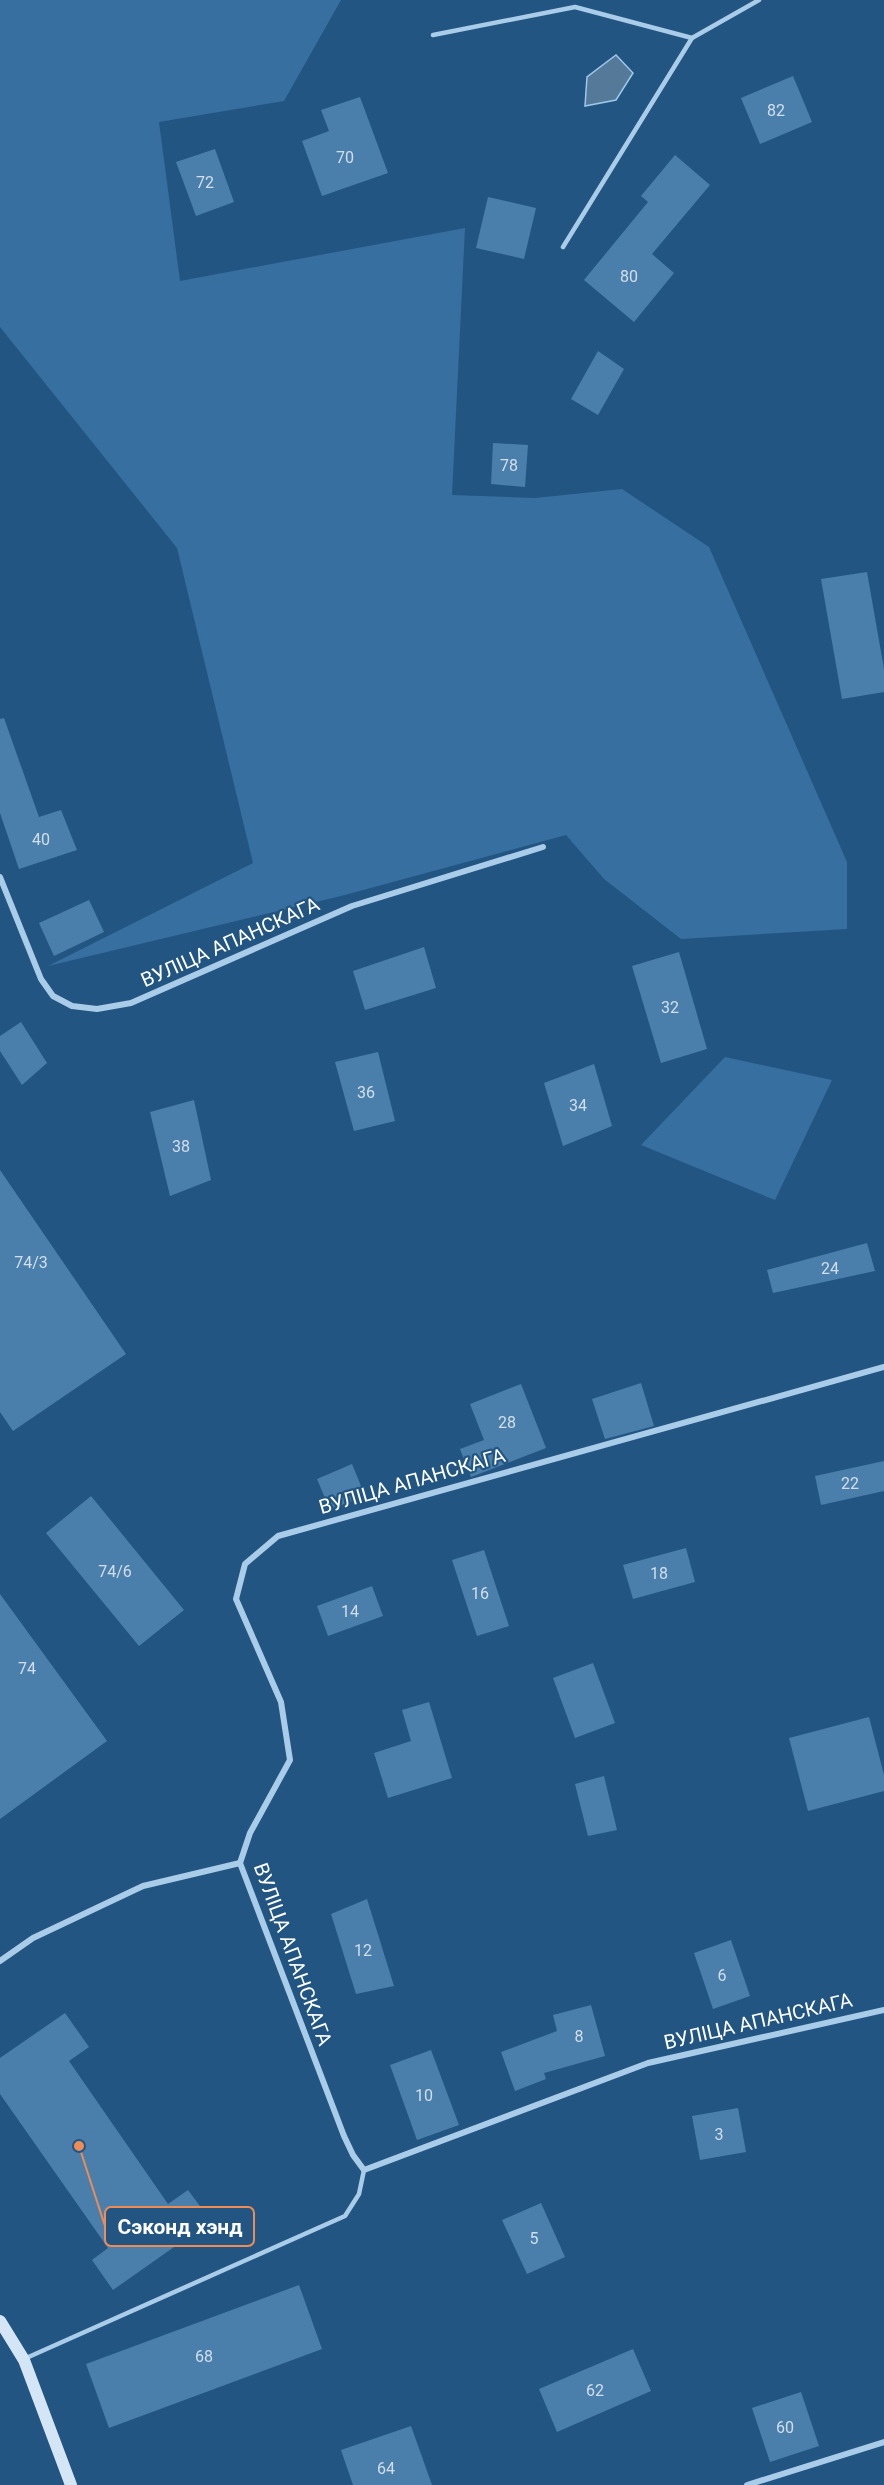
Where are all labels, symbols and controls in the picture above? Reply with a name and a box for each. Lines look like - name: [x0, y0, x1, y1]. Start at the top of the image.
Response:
- house number: 82: [767, 101, 785, 120]
- house number: 70: [336, 148, 354, 167]
- house number: 72: [196, 173, 214, 192]
- house number: 80: [620, 267, 638, 286]
- house number: 78: [500, 456, 518, 475]
- house number: 40: [32, 830, 50, 849]
- street label: ВУЛІЦА АПАНСКАГА: [137, 892, 323, 992]
- house number: 32: [661, 998, 679, 1017]
- house number: 36: [357, 1083, 375, 1102]
- house number: 34: [569, 1096, 587, 1115]
- house number: 38: [172, 1137, 190, 1156]
- house number: 74/3: [14, 1253, 48, 1272]
- house number: 24: [821, 1259, 839, 1278]
- house number: 28: [498, 1413, 516, 1432]
- street label: ВУЛІЦА АПАНСКАГА: [316, 1443, 508, 1519]
- house number: 22: [841, 1474, 859, 1493]
- house number: 74/6: [98, 1562, 132, 1581]
- house number: 18: [650, 1564, 668, 1583]
- house number: 16: [471, 1584, 489, 1603]
- house number: 14: [341, 1602, 359, 1621]
- house number: 74: [18, 1659, 36, 1678]
- street label: ВУЛІЦА АПАНСКАГА: [249, 1859, 337, 2049]
- house number: 12: [354, 1941, 372, 1960]
- house number: 6: [718, 1966, 727, 1985]
- street label: ВУЛІЦА АПАНСКАГА: [661, 1988, 855, 2054]
- house number: 8: [575, 2027, 584, 2046]
- house number: 10: [415, 2086, 433, 2105]
- house number: 3: [715, 2125, 724, 2144]
- callout: Сэконд хэнд: [105, 2207, 254, 2246]
- text: Сэконд хэнд: [118, 2215, 242, 2239]
- house number: 5: [530, 2229, 539, 2248]
- house number: 68: [195, 2347, 213, 2366]
- house number: 62: [586, 2381, 604, 2400]
- house number: 60: [776, 2418, 794, 2437]
- house number: 64: [377, 2459, 395, 2478]

